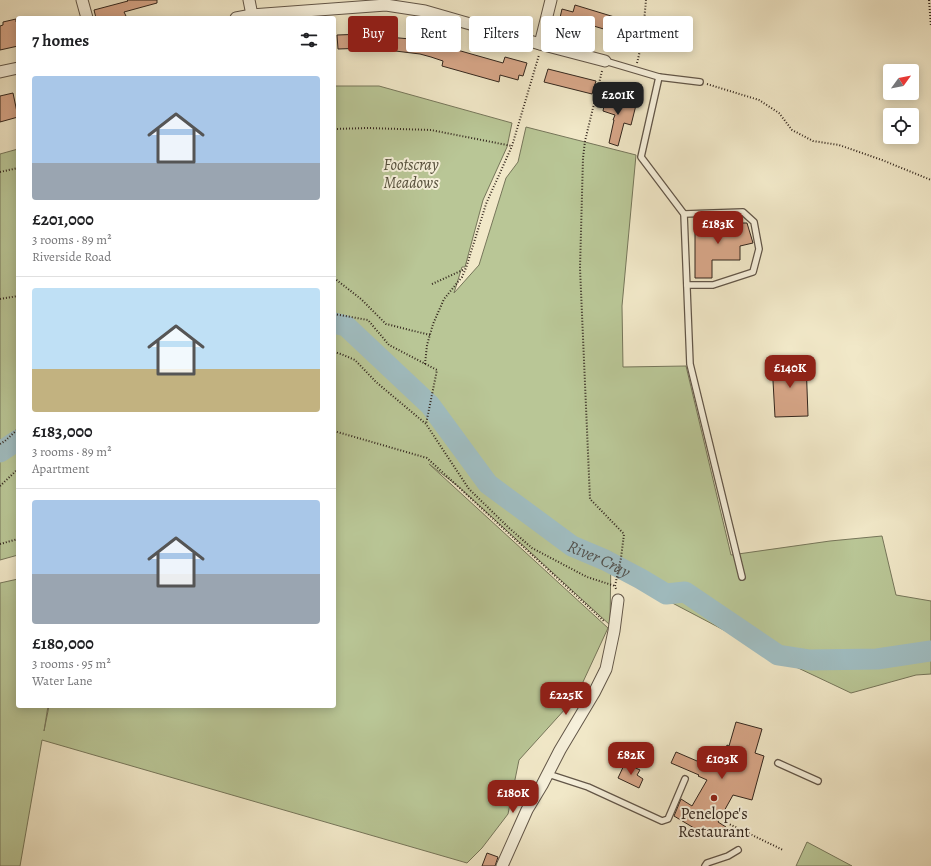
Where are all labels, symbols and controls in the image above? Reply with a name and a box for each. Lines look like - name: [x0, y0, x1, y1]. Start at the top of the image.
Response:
- chip: Buy: [348, 16, 398, 52]
- chip: Rent: [406, 16, 461, 52]
- chip: Filters: [469, 16, 533, 52]
- chip: New: [541, 16, 595, 52]
- chip: Apartment: [603, 16, 693, 52]
- text: 7 homes: [32, 29, 89, 52]
- icon: filters: [298, 29, 320, 51]
- north arrow: [883, 64, 919, 100]
- map controls: [883, 64, 919, 144]
- pin: £201K: [590, 82, 646, 116]
- text: £201K: [602, 86, 634, 103]
- icon: home: [140, 102, 212, 174]
- button: locate: [883, 108, 919, 144]
- park label: Footscray Meadows: [383, 154, 439, 194]
- text: £201,000: [32, 208, 94, 231]
- pin: £183K: [690, 211, 746, 245]
- text: £183K: [702, 215, 734, 232]
- text: 3 rooms · 89 m²: [32, 231, 111, 248]
- text: Riverside Road: [32, 248, 111, 265]
- icon: home: [140, 314, 212, 386]
- pin: £140K: [762, 355, 818, 389]
- text: £140K: [774, 359, 806, 376]
- text: £183,000: [32, 420, 93, 443]
- text: 3 rooms · 89 m²: [32, 443, 111, 460]
- text: Apartment: [32, 460, 90, 477]
- icon: home: [140, 526, 212, 598]
- water label: River Cray: [564, 534, 635, 583]
- text: £180,000: [32, 632, 94, 655]
- text: 3 rooms · 95 m²: [32, 655, 111, 672]
- text: Water Lane: [32, 672, 92, 689]
- pin: £225K: [538, 682, 594, 716]
- text: £225K: [549, 686, 583, 703]
- pin: £82K: [607, 742, 655, 776]
- text: £82K: [617, 746, 645, 763]
- pin: £103K: [694, 746, 750, 780]
- text: £103K: [706, 750, 738, 767]
- pin: £180K: [485, 780, 541, 814]
- text: £180K: [497, 784, 529, 801]
- marker: Penelope's Restaurant: [709, 793, 719, 803]
- place label: Penelope's Restaurant: [678, 803, 750, 843]

